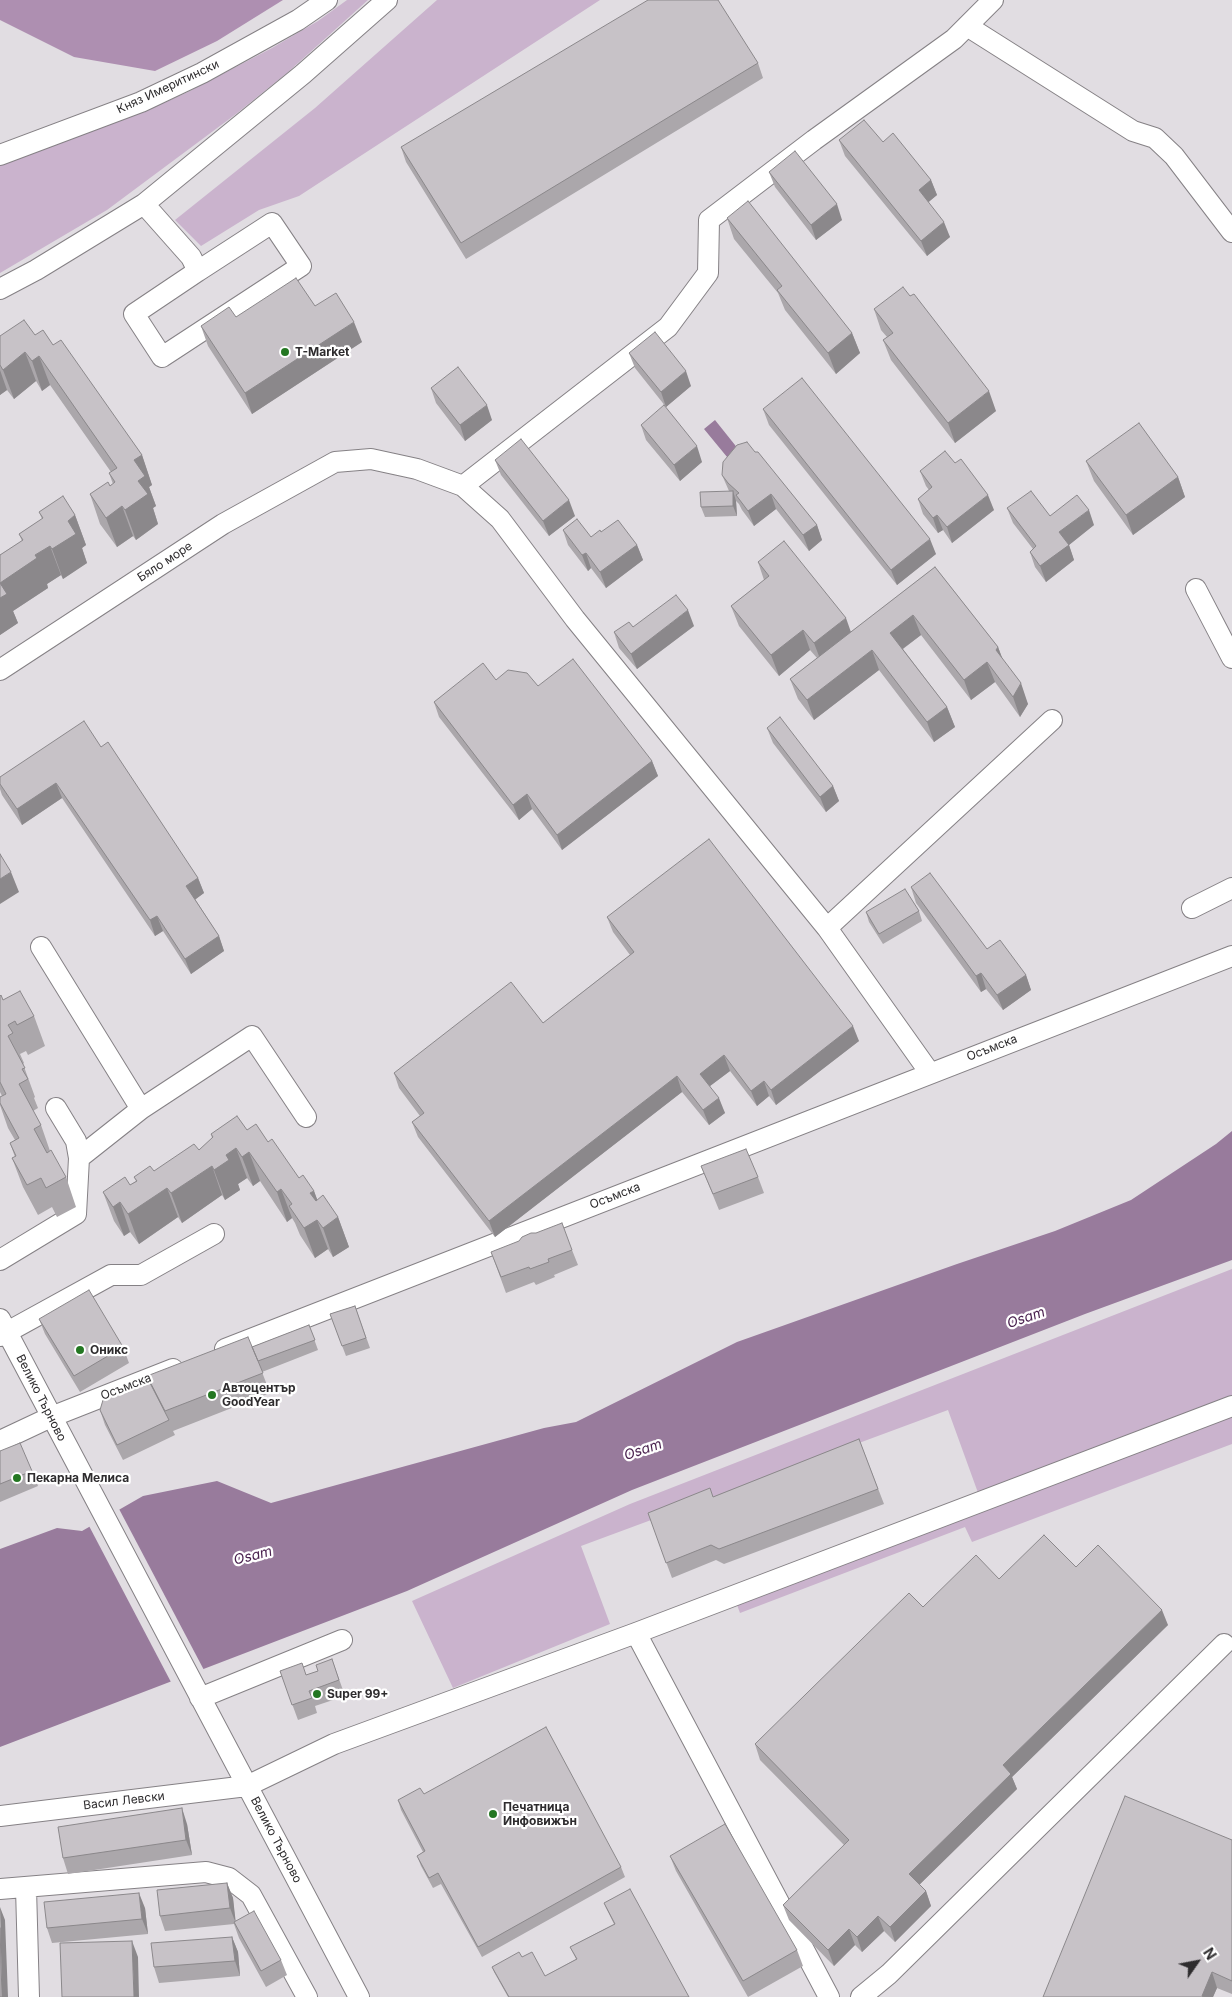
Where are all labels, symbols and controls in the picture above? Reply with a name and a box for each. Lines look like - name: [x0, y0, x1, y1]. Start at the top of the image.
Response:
- street label: Княз Имеритински: [115, 57, 221, 117]
- place label: T-Market: [295, 345, 349, 359]
- marker: T-Market: [279, 346, 291, 358]
- street label: Бяло море: [135, 539, 195, 585]
- street label: Осъмска: [965, 1032, 1019, 1064]
- street label: Осъмска: [588, 1180, 642, 1212]
- water label: Osam: [1005, 1304, 1047, 1332]
- place label: Оникс: [90, 1343, 128, 1357]
- marker: Оникс: [74, 1344, 86, 1356]
- street label: Велико Търново: [13, 1352, 69, 1444]
- street label: Осъмска: [99, 1371, 153, 1403]
- place label: Автоцентър GoodYear: [222, 1381, 296, 1409]
- marker: Автоцентър GoodYear: [206, 1389, 218, 1401]
- water label: Osam: [622, 1436, 664, 1464]
- place label: Пекарна Мелиса: [27, 1471, 129, 1485]
- marker: Пекарна Мелиса: [11, 1472, 23, 1484]
- water label: Osam: [232, 1543, 274, 1569]
- place label: Super 99+: [327, 1687, 388, 1701]
- marker: Super 99+: [311, 1688, 323, 1700]
- street label: Васил Левски: [82, 1789, 166, 1813]
- street label: Велико Търново: [247, 1794, 305, 1886]
- place label: Печатница Инфовижън: [503, 1800, 577, 1828]
- marker: Печатница Инфовижън: [487, 1808, 499, 1820]
- north arrow: [1172, 1937, 1222, 1987]
- text: N: [1200, 1944, 1220, 1963]

